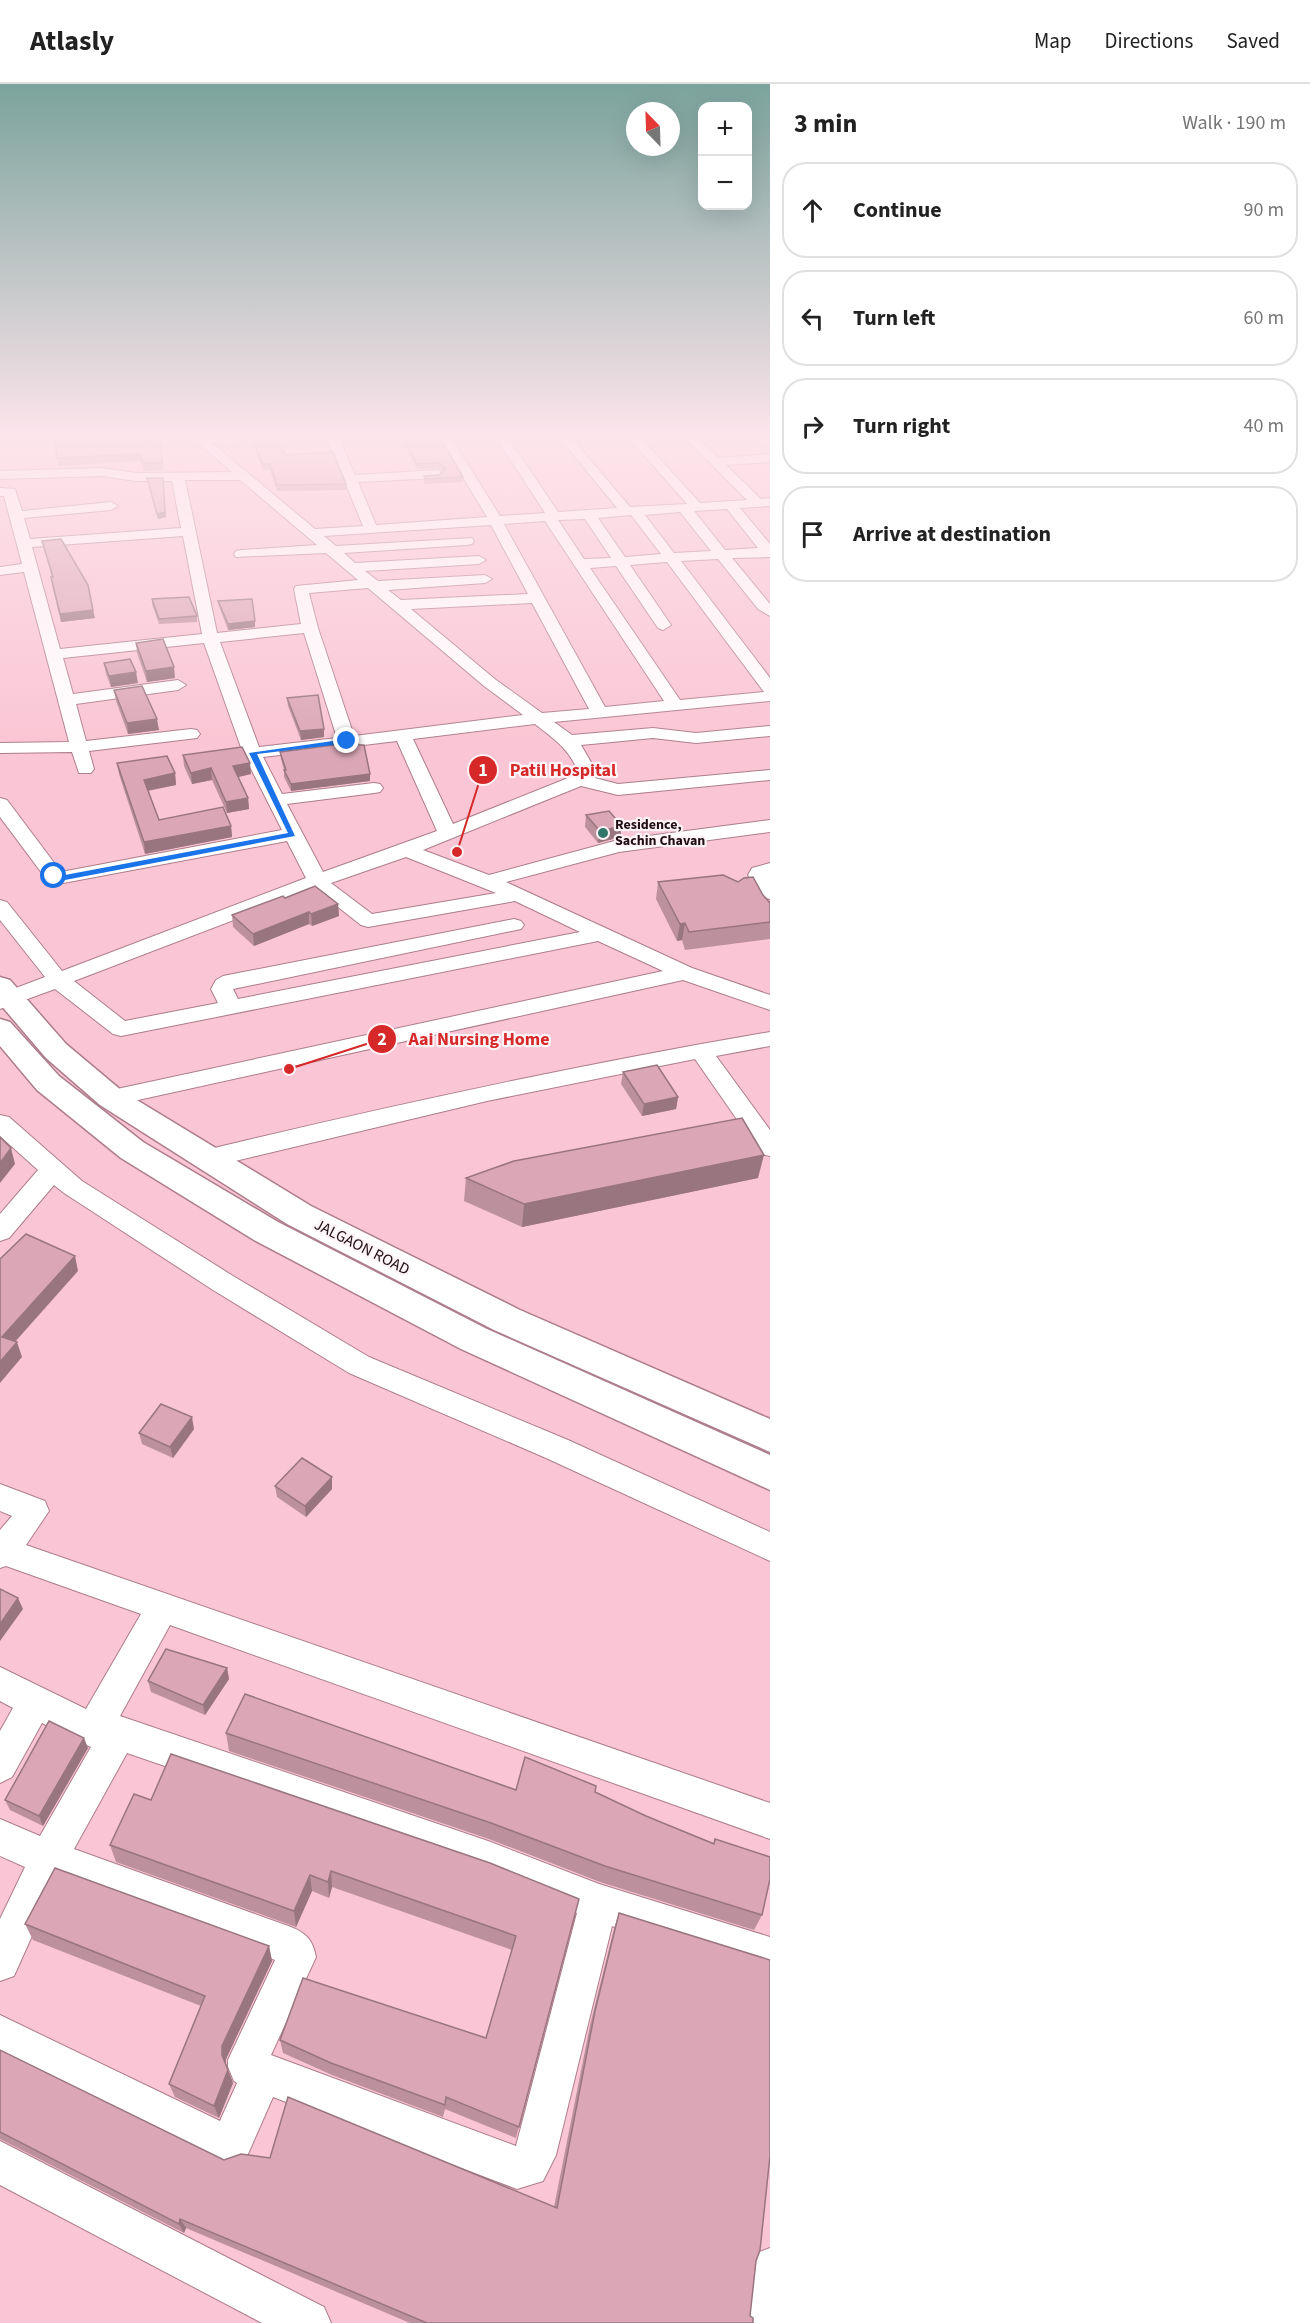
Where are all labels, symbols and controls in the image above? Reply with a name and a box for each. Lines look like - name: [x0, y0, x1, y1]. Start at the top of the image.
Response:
- text: Atlasly: [30, 21, 114, 61]
- text: Map: [1034, 26, 1072, 56]
- text: Directions: [1105, 26, 1193, 56]
- text: Saved: [1226, 26, 1280, 56]
- north arrow: [626, 102, 680, 156]
- map controls: [698, 102, 752, 210]
- button: +: [698, 102, 752, 156]
- text: 3 min: [794, 105, 857, 142]
- text: Walk · 190 m: [1182, 109, 1286, 137]
- button: −: [698, 156, 752, 210]
- icon: ahead: [796, 194, 829, 227]
- text: Continue: [853, 194, 942, 226]
- text: 90 m: [1244, 196, 1284, 224]
- icon: left: [796, 302, 829, 335]
- text: Turn left: [853, 302, 935, 334]
- text: 60 m: [1244, 304, 1284, 332]
- icon: right: [796, 410, 829, 443]
- text: Turn right: [853, 410, 950, 442]
- text: 40 m: [1244, 412, 1284, 440]
- icon: arrive: [796, 518, 829, 551]
- text: Arrive at destination: [853, 518, 1051, 550]
- route end: [333, 727, 359, 753]
- callout: Patil Hospital: [468, 752, 629, 788]
- text: 1: [478, 758, 488, 783]
- text: Patil Hospital: [510, 758, 616, 783]
- place label: Residence, Sachin Chavan: [615, 815, 705, 851]
- marker: Residence, Sachin Chavan: [596, 826, 610, 840]
- route start: [40, 862, 66, 888]
- callout: Aai Nursing Home: [367, 1021, 562, 1057]
- text: 2: [377, 1027, 387, 1052]
- text: Aai Nursing Home: [407, 1027, 550, 1052]
- street label: JALGAON ROAD: [311, 1214, 414, 1281]

